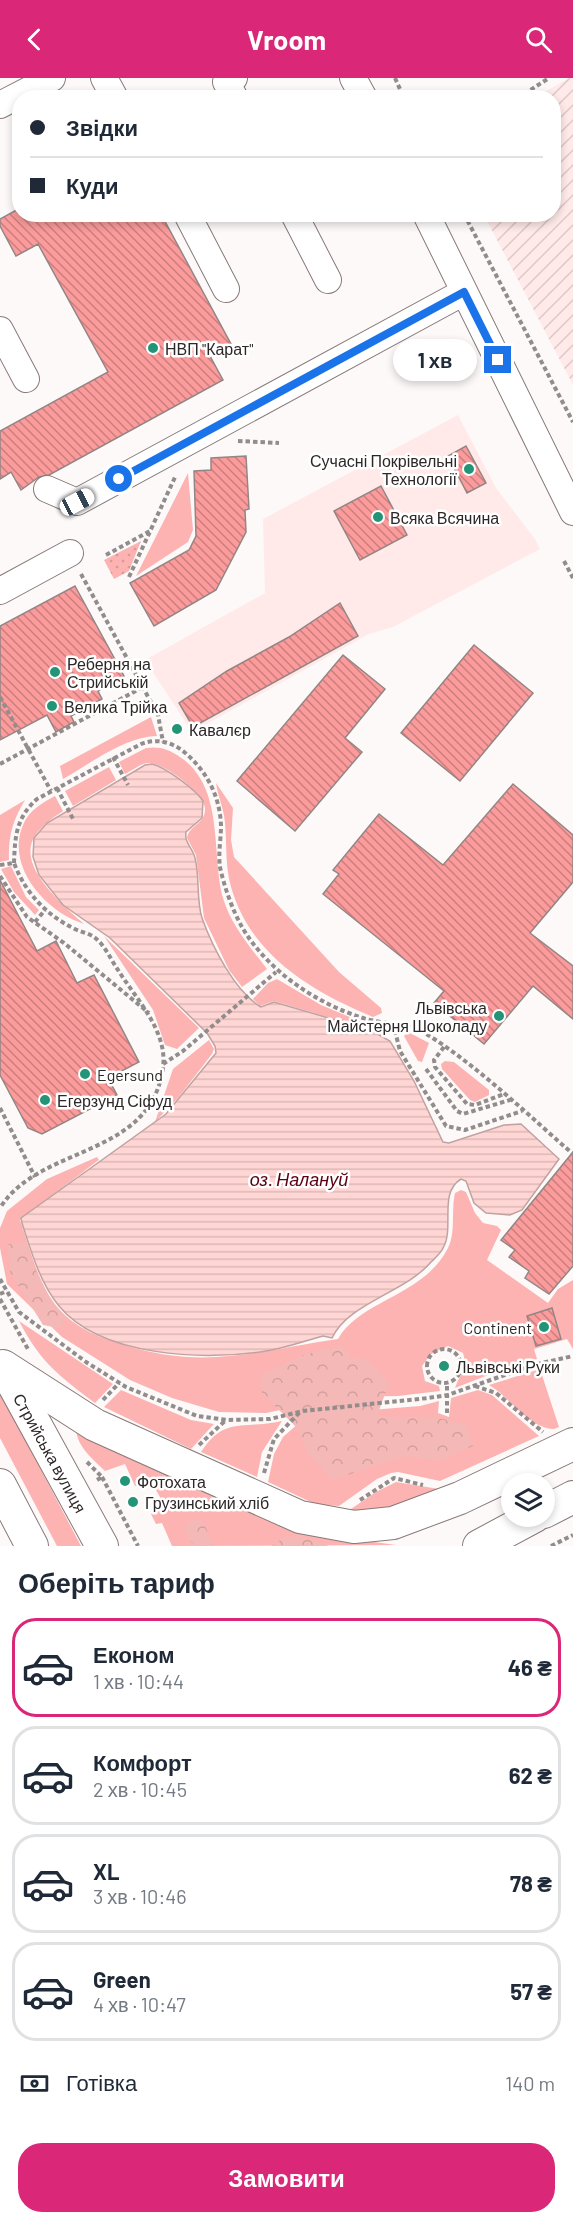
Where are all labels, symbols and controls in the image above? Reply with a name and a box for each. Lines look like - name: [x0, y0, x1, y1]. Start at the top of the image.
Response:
- icon: back: [18, 23, 51, 56]
- text: Vroom: [247, 23, 326, 55]
- icon: search: [522, 23, 555, 56]
- text: Звідки: [66, 114, 138, 140]
- text: Куди: [66, 172, 119, 198]
- place label: НВП "Карат": [165, 339, 253, 358]
- callout: 1 хв: [393, 339, 477, 381]
- marker: НВП "Карат": [146, 341, 160, 355]
- route end: [484, 346, 511, 373]
- text: 1 хв: [418, 348, 452, 372]
- place label: Сучасні Покрівельні Технології: [310, 451, 458, 488]
- marker: Сучасні Покрівельні Технології: [462, 462, 476, 476]
- route start: [105, 465, 132, 492]
- car: [57, 486, 97, 518]
- place label: Всяка Всячина: [390, 508, 499, 527]
- marker: Всяка Всячина: [371, 510, 385, 524]
- place label: Реберня на Стрийській: [67, 654, 151, 691]
- marker: Реберня на Стрийській: [48, 665, 62, 679]
- place label: Велика Трійка: [64, 697, 167, 716]
- marker: Велика Трійка: [45, 699, 59, 713]
- place label: Кавалєр: [189, 720, 251, 739]
- marker: Кавалєр: [170, 722, 184, 736]
- place label: Львівська Майстерня Шоколаду: [327, 998, 487, 1035]
- marker: Львівська Майстерня Шоколаду: [492, 1009, 506, 1023]
- place label: Egersund: [97, 1065, 163, 1084]
- marker: Egersund: [78, 1067, 92, 1081]
- place label: Егерзунд Сіфуд: [57, 1091, 173, 1110]
- marker: Егерзунд Сіфуд: [38, 1093, 52, 1107]
- water label: оз. Налануй: [250, 1168, 348, 1190]
- place label: Continent: [464, 1318, 532, 1337]
- marker: Continent: [537, 1320, 551, 1334]
- place label: Львівські Руки: [456, 1357, 560, 1376]
- marker: Львівські Руки: [437, 1359, 451, 1373]
- street label: Стрийська вулиця: [10, 1389, 91, 1516]
- place label: Фотохата: [137, 1472, 206, 1491]
- map controls: [501, 1473, 555, 1527]
- button: layers: [501, 1473, 555, 1527]
- marker: Фотохата: [118, 1474, 132, 1488]
- place label: Грузинський хліб: [145, 1493, 269, 1512]
- marker: Грузинський хліб: [126, 1495, 140, 1509]
- text: Оберіть тариф: [18, 1566, 215, 1598]
- icon: car: [21, 1641, 75, 1695]
- text: Економ: [93, 1641, 175, 1667]
- text: 46 ₴: [508, 1654, 552, 1680]
- text: 1 хв · 10:44: [93, 1669, 184, 1693]
- icon: car: [21, 1749, 75, 1803]
- text: Комфорт: [93, 1749, 192, 1775]
- text: 62 ₴: [509, 1762, 552, 1788]
- text: 2 хв · 10:45: [93, 1777, 187, 1801]
- icon: car: [21, 1857, 75, 1911]
- text: XL: [93, 1858, 119, 1884]
- text: 78 ₴: [510, 1870, 552, 1896]
- text: 3 хв · 10:46: [93, 1884, 187, 1908]
- icon: car: [21, 1965, 75, 2019]
- text: Green: [93, 1966, 151, 1992]
- text: 57 ₴: [510, 1978, 552, 2004]
- text: 4 хв · 10:47: [93, 1992, 186, 2016]
- icon: cash: [18, 2067, 51, 2100]
- text: Готівка: [66, 2069, 137, 2095]
- text: 140 m: [505, 2071, 555, 2095]
- button: Замовити: [18, 2143, 555, 2212]

